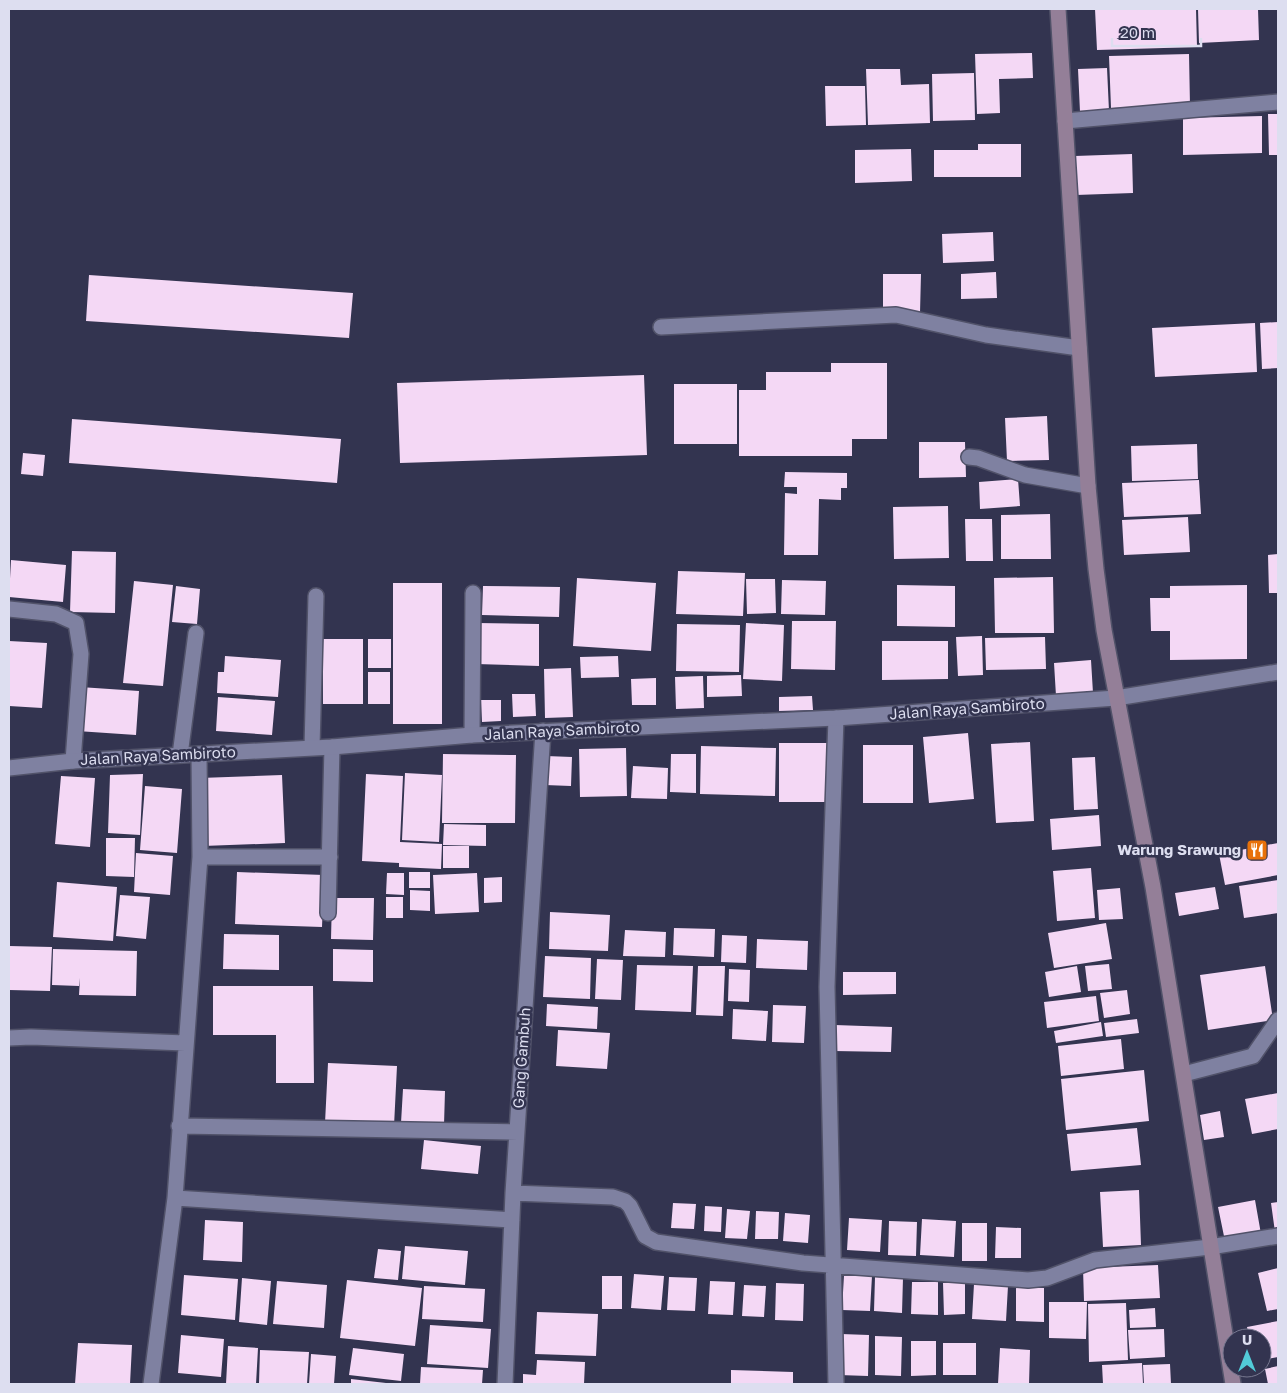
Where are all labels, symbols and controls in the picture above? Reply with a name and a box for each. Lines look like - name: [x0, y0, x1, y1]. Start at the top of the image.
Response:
- scale bar: [1112, 15, 1201, 47]
- text: 20 m: [1120, 23, 1155, 41]
- street label: Jalan Raya Sambiroto: [889, 694, 1045, 722]
- street label: Jalan Raya Sambiroto: [484, 717, 640, 743]
- street label: Jalan Raya Sambiroto: [80, 742, 236, 768]
- restaurant icon: Warung Srawung: [1245, 838, 1269, 862]
- place label: Warung Srawung: [1117, 840, 1241, 858]
- street label: Gang Gambuh: [508, 1007, 534, 1109]
- north arrow: [1222, 1328, 1272, 1378]
- text: U: [1242, 1331, 1252, 1348]

